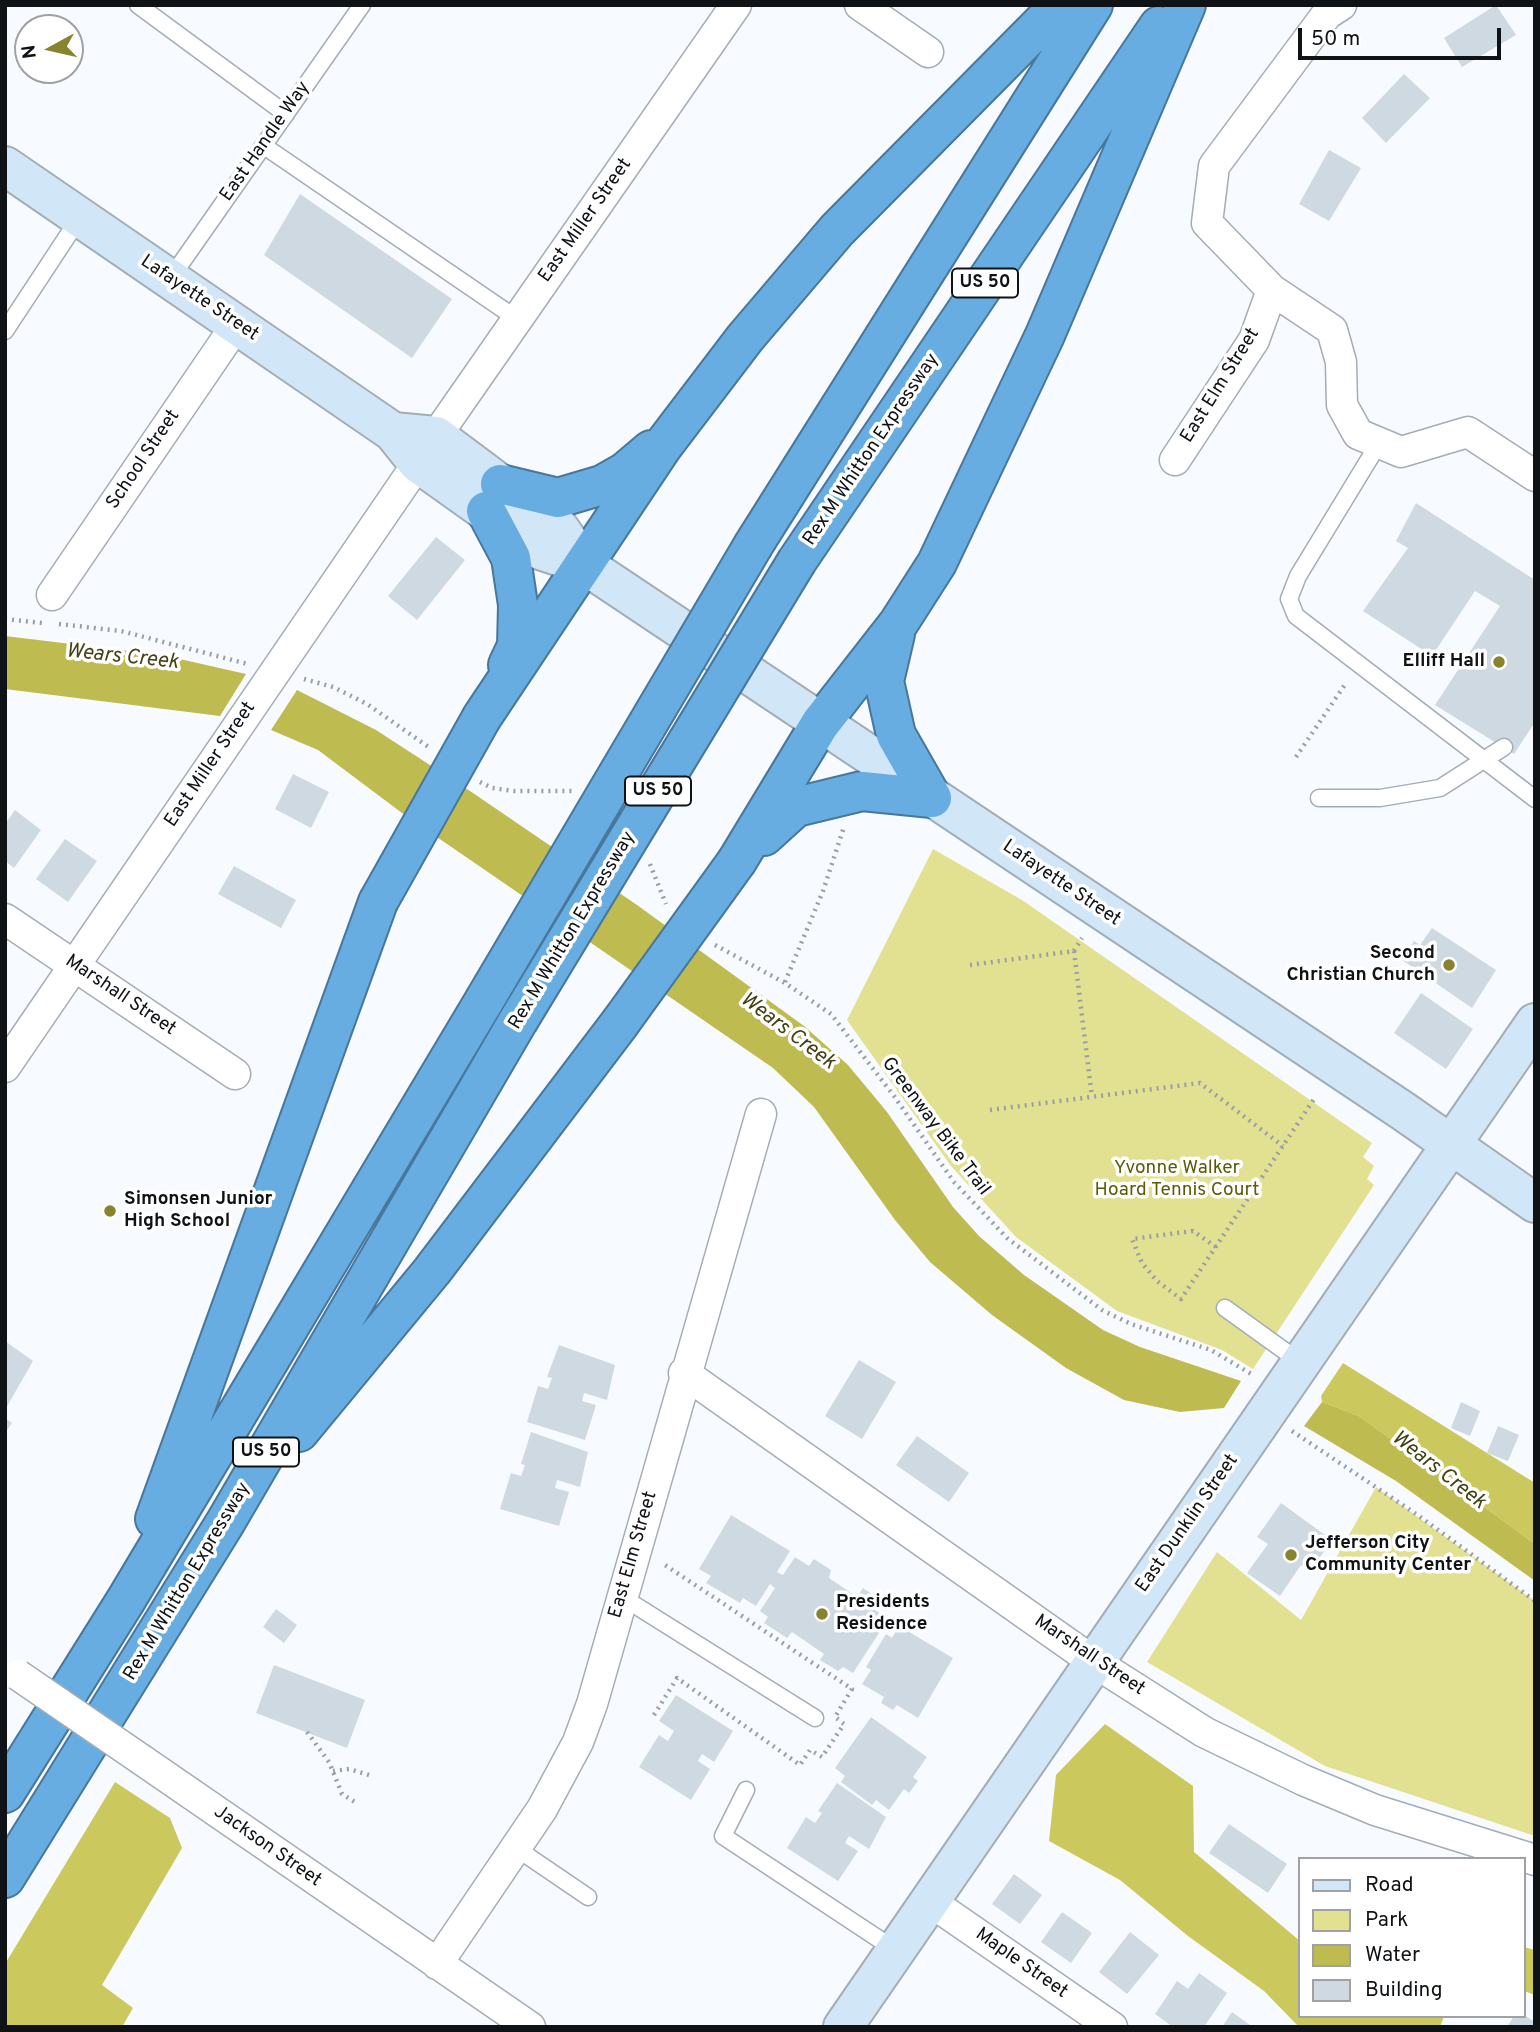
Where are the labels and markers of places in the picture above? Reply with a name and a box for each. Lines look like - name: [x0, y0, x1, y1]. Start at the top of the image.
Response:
- place label: Elliff Hall: [1403, 651, 1485, 673]
- marker: Elliff Hall: [1491, 654, 1507, 670]
- place label: Second Christian Church: [1286, 943, 1435, 987]
- marker: Second Christian Church: [1441, 957, 1457, 973]
- place label: Simonsen Junior High School: [124, 1189, 272, 1233]
- marker: Simonsen Junior High School: [102, 1203, 118, 1219]
- place label: Jefferson City Community Center: [1305, 1533, 1471, 1577]
- marker: Jefferson City Community Center: [1283, 1547, 1299, 1563]
- place label: Presidents Residence: [836, 1592, 930, 1636]
- marker: Presidents Residence: [814, 1606, 830, 1622]

